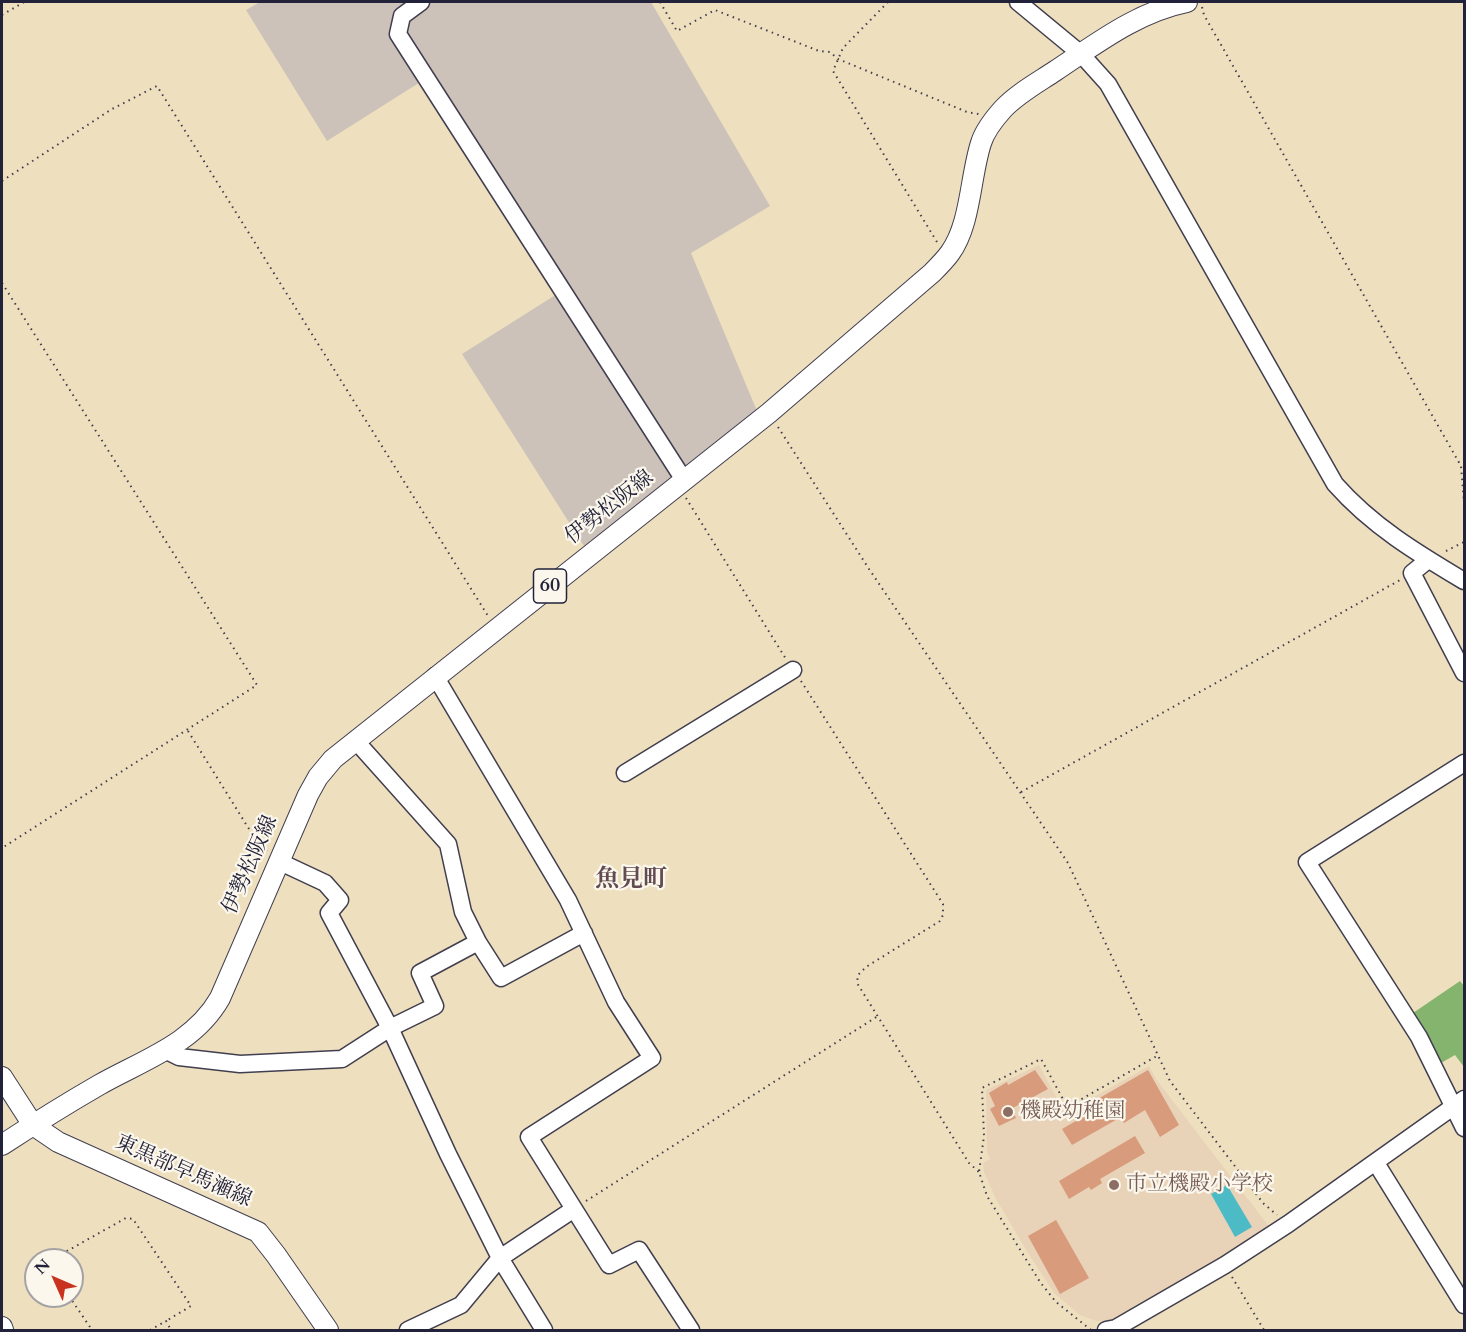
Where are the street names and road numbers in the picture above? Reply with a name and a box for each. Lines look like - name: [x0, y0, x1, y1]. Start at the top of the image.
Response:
- street label: 伊勢松阪線: [561, 466, 659, 550]
- road number: 60: [534, 569, 566, 603]
- street label: 伊勢松阪線: [218, 812, 284, 918]
- street label: 東黒部早馬瀬線: [111, 1131, 255, 1213]

